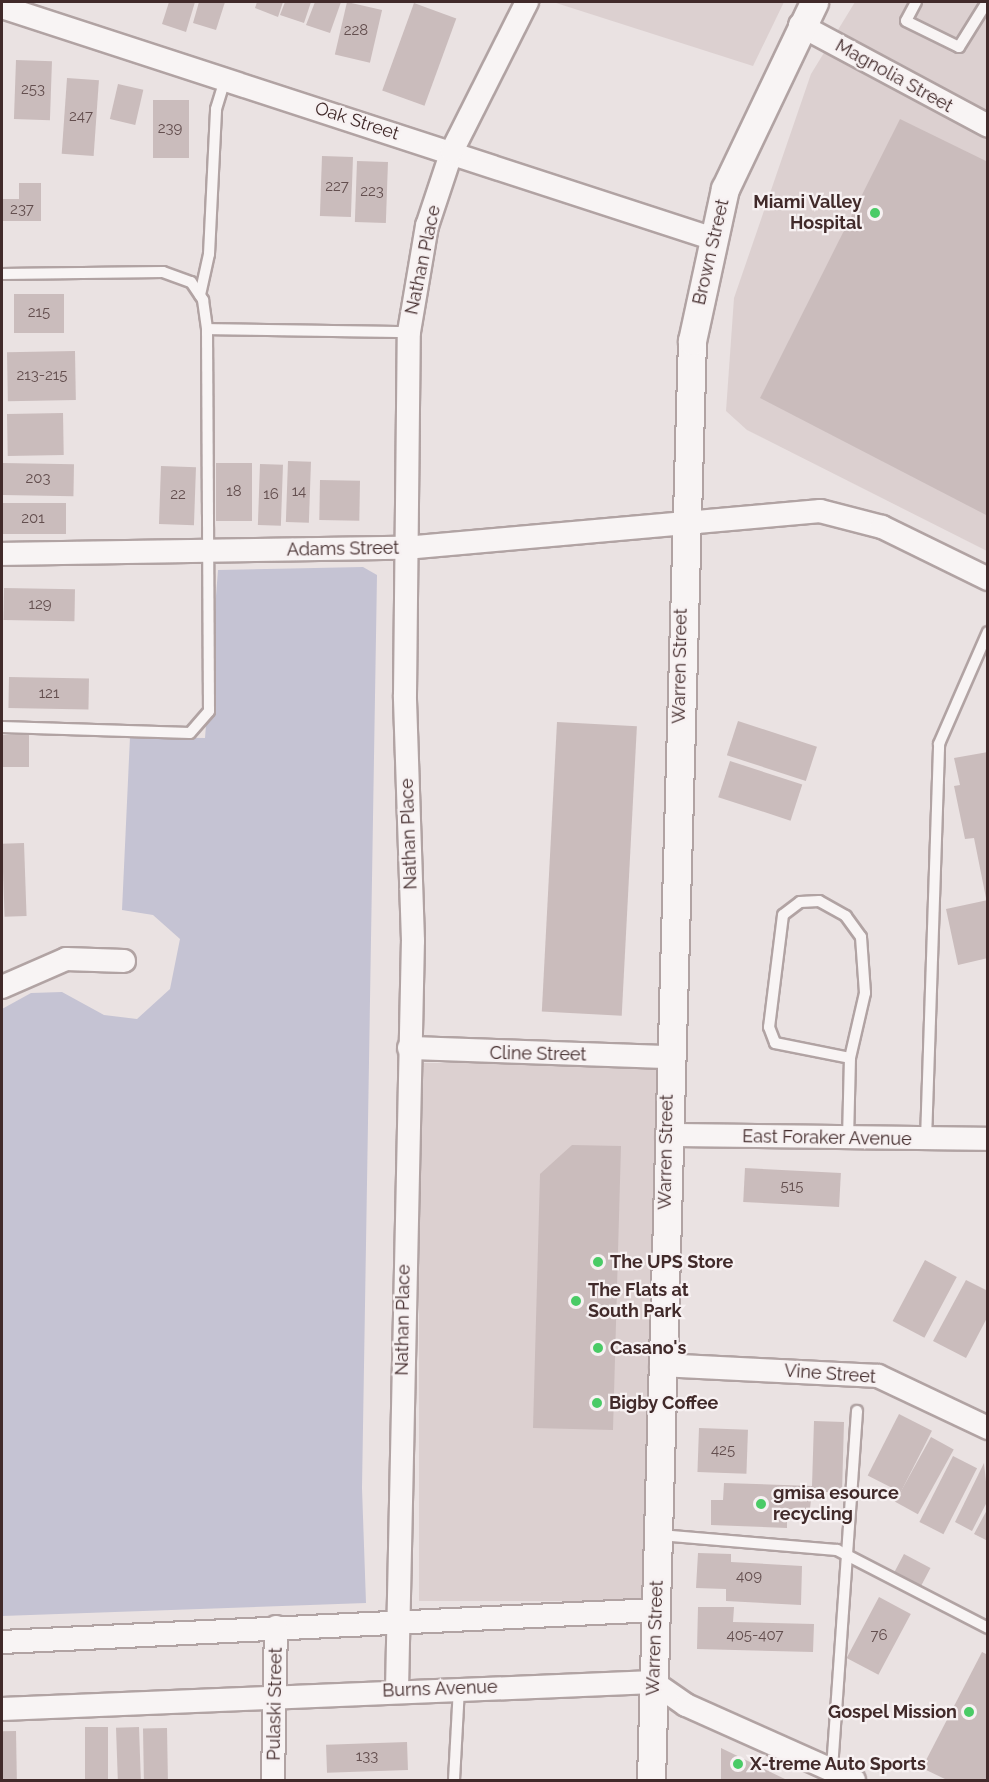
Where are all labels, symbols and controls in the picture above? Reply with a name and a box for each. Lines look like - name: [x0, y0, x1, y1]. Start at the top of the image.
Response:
- house number: 228: [344, 22, 368, 40]
- street label: Magnolia Street: [831, 35, 957, 117]
- house number: 253: [21, 81, 45, 99]
- street label: Oak Street: [312, 97, 402, 145]
- house number: 247: [69, 108, 93, 126]
- house number: 239: [158, 120, 182, 138]
- house number: 227: [325, 178, 349, 196]
- house number: 223: [360, 183, 384, 201]
- place label: Miami Valley Hospital: [753, 192, 862, 234]
- street label: Brown Street: [688, 197, 734, 307]
- house number: 237: [10, 201, 34, 219]
- street label: Nathan Place: [401, 203, 445, 317]
- marker: Miami Valley Hospital: [866, 204, 884, 222]
- house number: 215: [28, 304, 50, 322]
- house number: 213-215: [17, 367, 67, 385]
- house number: 203: [25, 470, 51, 488]
- house number: 18: [226, 483, 242, 501]
- house number: 14: [292, 483, 306, 501]
- house number: 22: [170, 486, 186, 504]
- house number: 16: [263, 486, 279, 504]
- house number: 201: [21, 510, 45, 528]
- street label: Adams Street: [287, 537, 399, 561]
- house number: 129: [28, 596, 52, 614]
- street label: Warren Street: [668, 608, 692, 724]
- house number: 121: [39, 685, 59, 703]
- street label: Nathan Place: [396, 778, 422, 890]
- street label: Cline Street: [489, 1042, 587, 1066]
- street label: Warren Street: [654, 1094, 678, 1210]
- street label: East Foraker Avenue: [742, 1126, 912, 1150]
- house number: 515: [781, 1178, 803, 1196]
- place label: The UPS Store: [610, 1251, 733, 1273]
- marker: The UPS Store: [591, 1255, 605, 1269]
- street label: Nathan Place: [391, 1264, 415, 1376]
- place label: The Flats at South Park: [588, 1280, 689, 1322]
- marker: The Flats at South Park: [569, 1294, 583, 1308]
- place label: Casano's: [610, 1337, 686, 1359]
- marker: Casano's: [591, 1341, 605, 1355]
- street label: Vine Street: [784, 1360, 876, 1388]
- place label: Bigby Coffee: [609, 1392, 719, 1414]
- marker: Bigby Coffee: [590, 1396, 604, 1410]
- house number: 425: [711, 1442, 735, 1460]
- place label: gmisa esource recycling: [773, 1483, 899, 1526]
- marker: gmisa esource recycling: [754, 1497, 768, 1511]
- house number: 409: [736, 1568, 762, 1586]
- street label: Warren Street: [642, 1580, 668, 1696]
- house number: 405-407: [726, 1627, 784, 1645]
- house number: 76: [870, 1627, 888, 1645]
- street label: Pulaski Street: [263, 1647, 287, 1761]
- street label: Burns Avenue: [382, 1676, 498, 1702]
- place label: Gospel Mission: [828, 1701, 957, 1723]
- marker: Gospel Mission: [962, 1705, 976, 1719]
- house number: 133: [356, 1748, 378, 1766]
- place label: X-treme Auto Sports: [750, 1753, 926, 1775]
- marker: X-treme Auto Sports: [731, 1757, 745, 1771]

